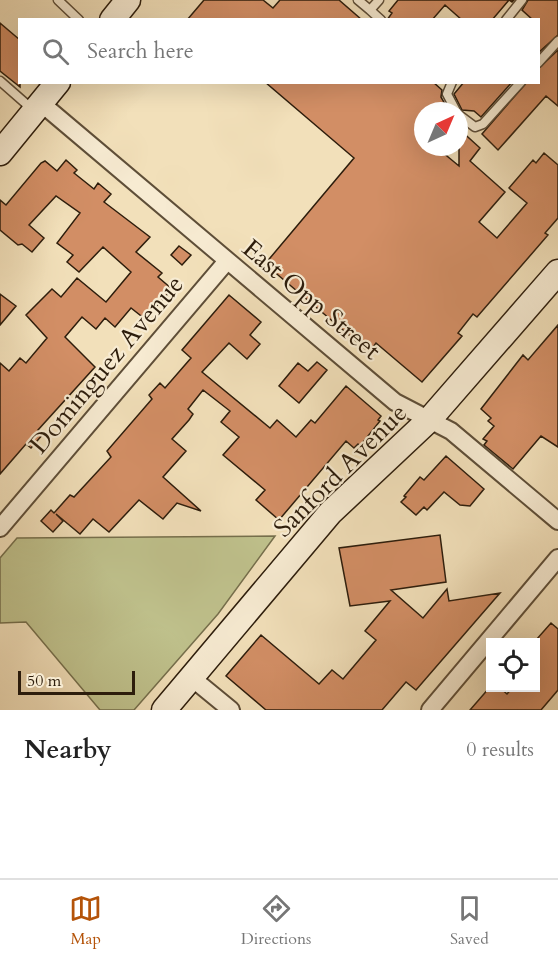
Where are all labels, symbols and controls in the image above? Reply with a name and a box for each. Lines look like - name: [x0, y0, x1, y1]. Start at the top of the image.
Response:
- search box: [18, 18, 540, 84]
- icon: search: [39, 35, 72, 68]
- text: Search here: [87, 36, 194, 66]
- north arrow: [414, 102, 468, 156]
- street label: East Opp Street: [235, 231, 388, 368]
- street label: Dominguez Avenue: [21, 268, 191, 461]
- street label: Sanford Avenue: [266, 396, 415, 545]
- map controls: [486, 638, 540, 692]
- button: locate: [486, 638, 540, 692]
- scale bar: [18, 668, 135, 696]
- text: 50 m: [27, 670, 61, 692]
- text: Nearby: [24, 732, 112, 767]
- text: 0 results: [466, 736, 534, 763]
- tab: Map: [69, 892, 102, 950]
- tab: Directions: [241, 892, 311, 950]
- tab: Saved: [450, 892, 489, 950]

